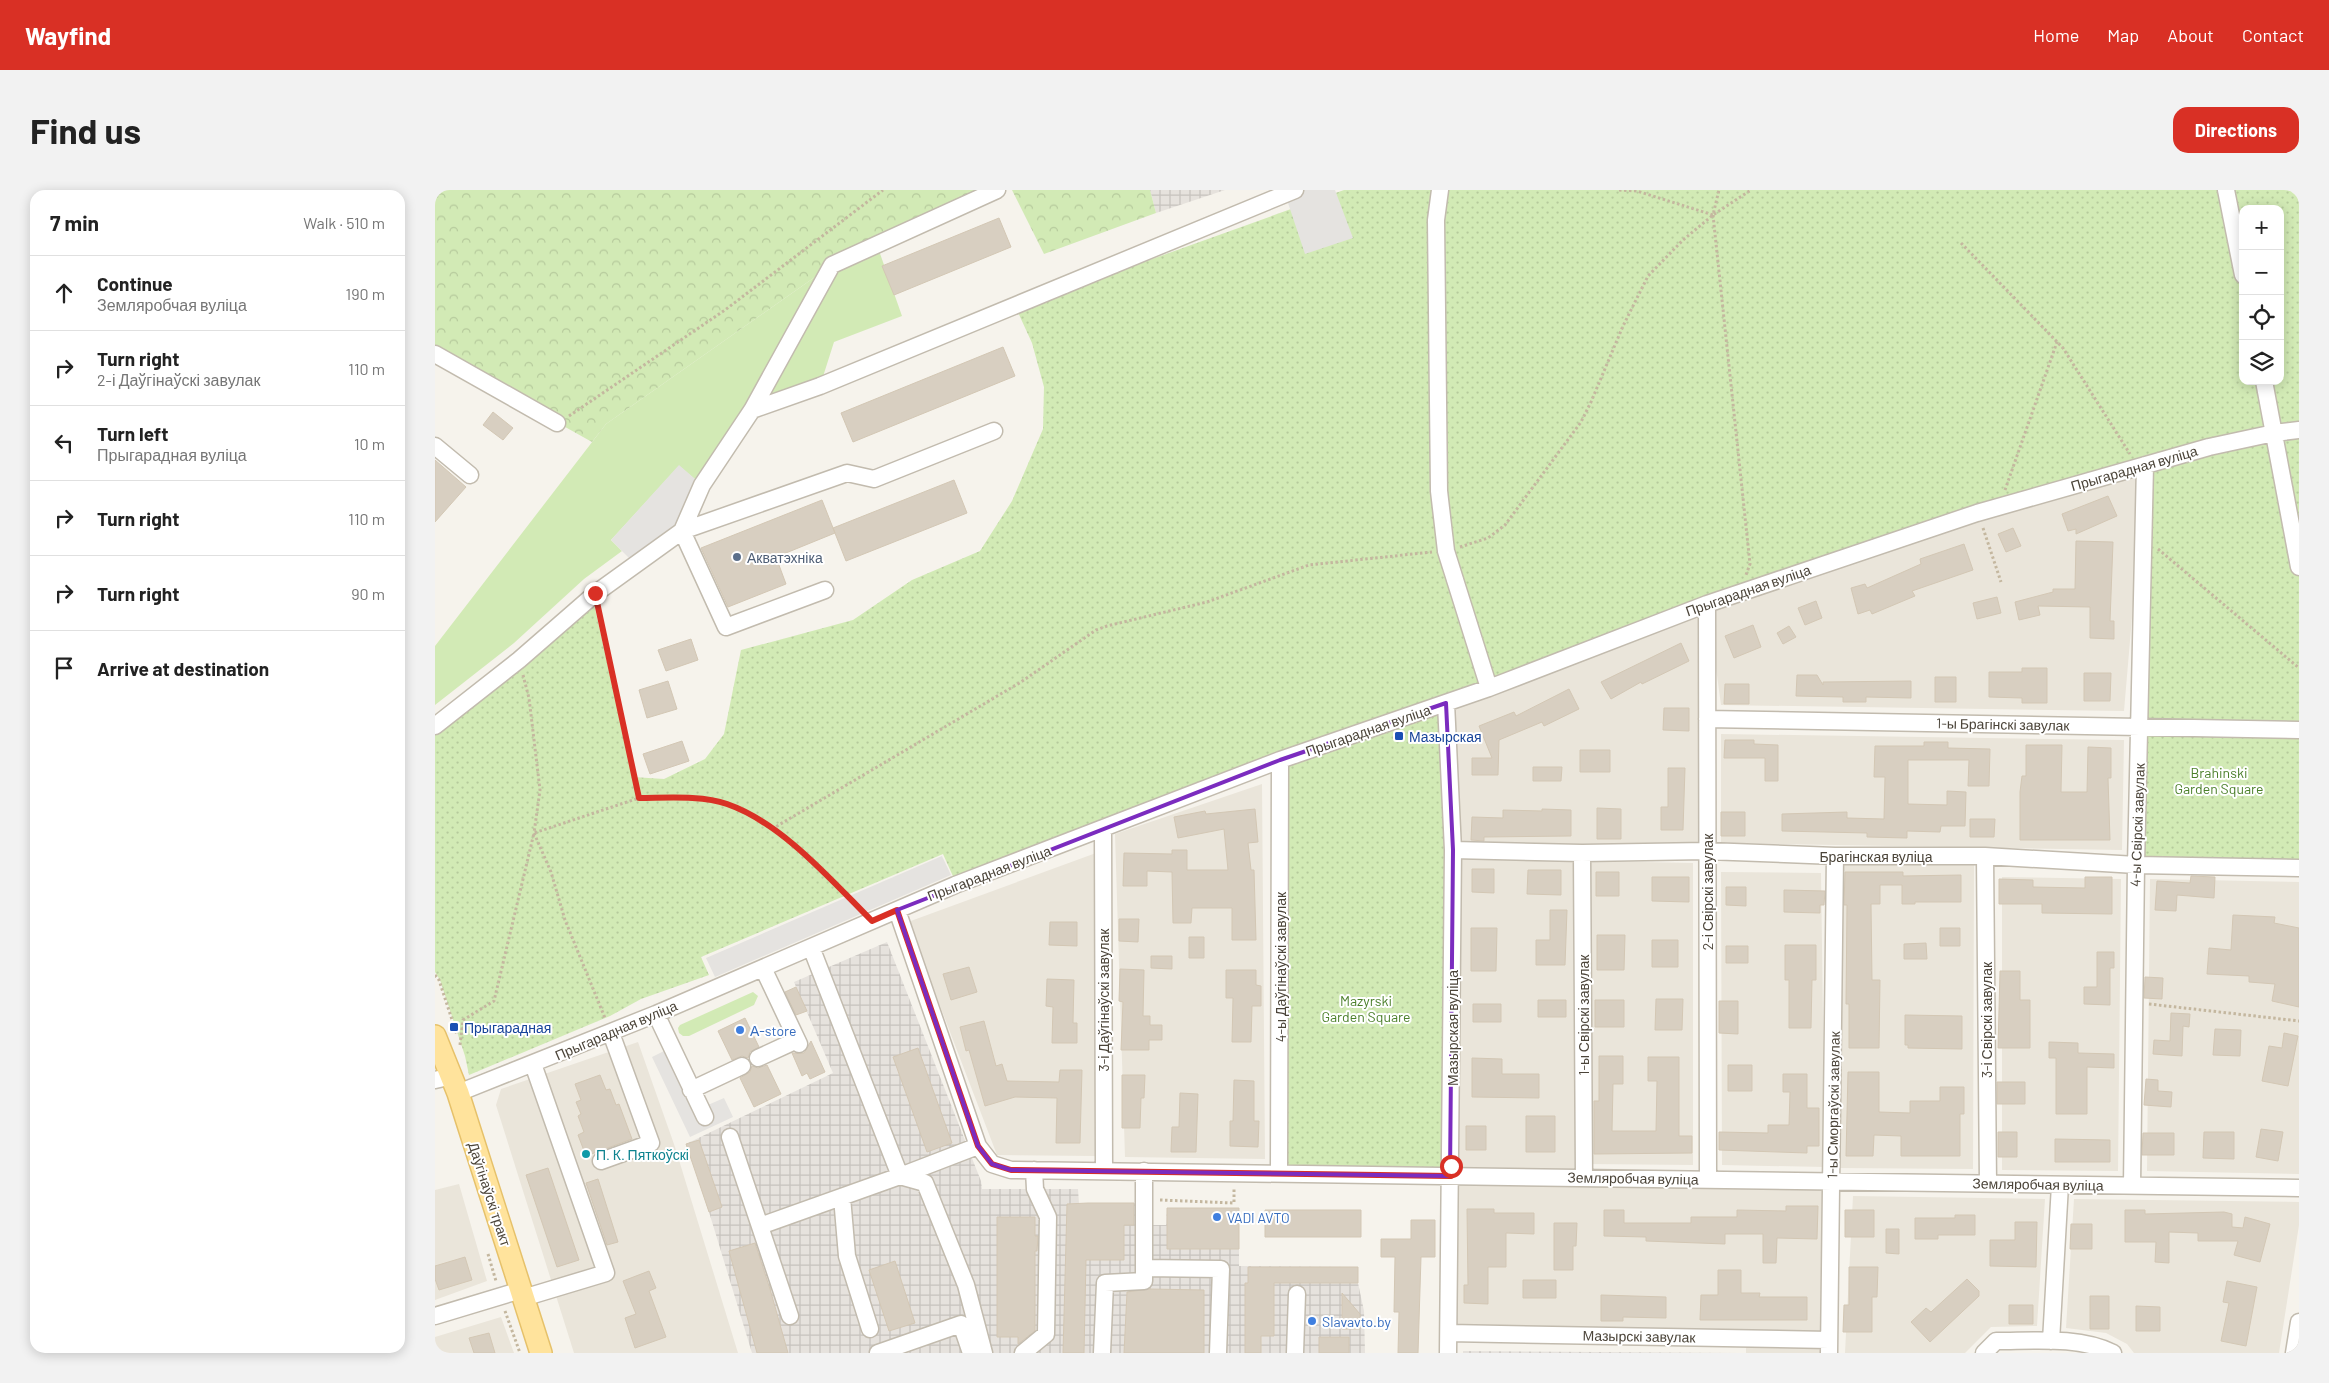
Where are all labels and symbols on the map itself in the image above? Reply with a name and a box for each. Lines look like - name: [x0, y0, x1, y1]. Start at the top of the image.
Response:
- street label: Прыгарадная вуліца: [2069, 442, 2200, 494]
- place label: Акватэхніка: [747, 549, 823, 566]
- marker: Акватэхніка: [731, 551, 743, 563]
- street label: Прыгарадная вуліца: [1683, 561, 1813, 619]
- route end: [584, 582, 607, 605]
- street label: Прыгарадная вуліца: [1303, 701, 1433, 759]
- street label: 1-ы Брагінскі завулак: [1936, 714, 2071, 734]
- place label: Мазырская: [1409, 728, 1482, 745]
- marker: Мазырская: [1393, 730, 1405, 742]
- street label: 4-ы Свірскі завулак: [2126, 762, 2148, 887]
- park label: Brahinski Garden Square: [2174, 764, 2264, 797]
- street label: 2-і Свірскі завулак: [1699, 833, 1716, 950]
- street label: Прыгарадная вуліца: [925, 842, 1053, 904]
- street label: Брагінская вуліца: [1819, 848, 1933, 865]
- street label: 4-ы Даўгінаўскі завулак: [1272, 891, 1289, 1042]
- street label: 3-і Даўгінаўскі завулак: [1095, 928, 1112, 1071]
- street label: 1-ы Свірскі завулак: [1575, 954, 1592, 1075]
- street label: 3-і Свірскі завулак: [1978, 961, 1995, 1078]
- street label: Мазырская вуліца: [1444, 970, 1461, 1086]
- park label: Mazyrski Garden Square: [1321, 992, 1411, 1025]
- street label: Прыгарадная вуліца: [552, 996, 680, 1063]
- place label: Прыгарадная: [464, 1019, 551, 1036]
- marker: Прыгарадная: [448, 1021, 460, 1033]
- place label: А-store: [750, 1022, 797, 1039]
- marker: А-store: [734, 1024, 746, 1036]
- street label: 1-ы Сморгаўскі завулак: [1823, 1030, 1843, 1179]
- street label: Даўгінаўскі тракт: [465, 1140, 515, 1249]
- place label: П. К. Пяткоўскі: [596, 1146, 689, 1163]
- marker: П. К. Пяткоўскі: [580, 1148, 592, 1160]
- route start: [1440, 1155, 1463, 1178]
- street label: Земляробчая вуліца: [1567, 1168, 1699, 1188]
- street label: Земляробчая вуліца: [1972, 1174, 2104, 1194]
- place label: VADI AVTO: [1227, 1209, 1290, 1226]
- marker: VADI AVTO: [1211, 1211, 1223, 1223]
- place label: Slavavto.by: [1322, 1313, 1391, 1330]
- marker: Slavavto.by: [1306, 1315, 1318, 1327]
- street label: Мазырскі завулак: [1582, 1327, 1696, 1345]

